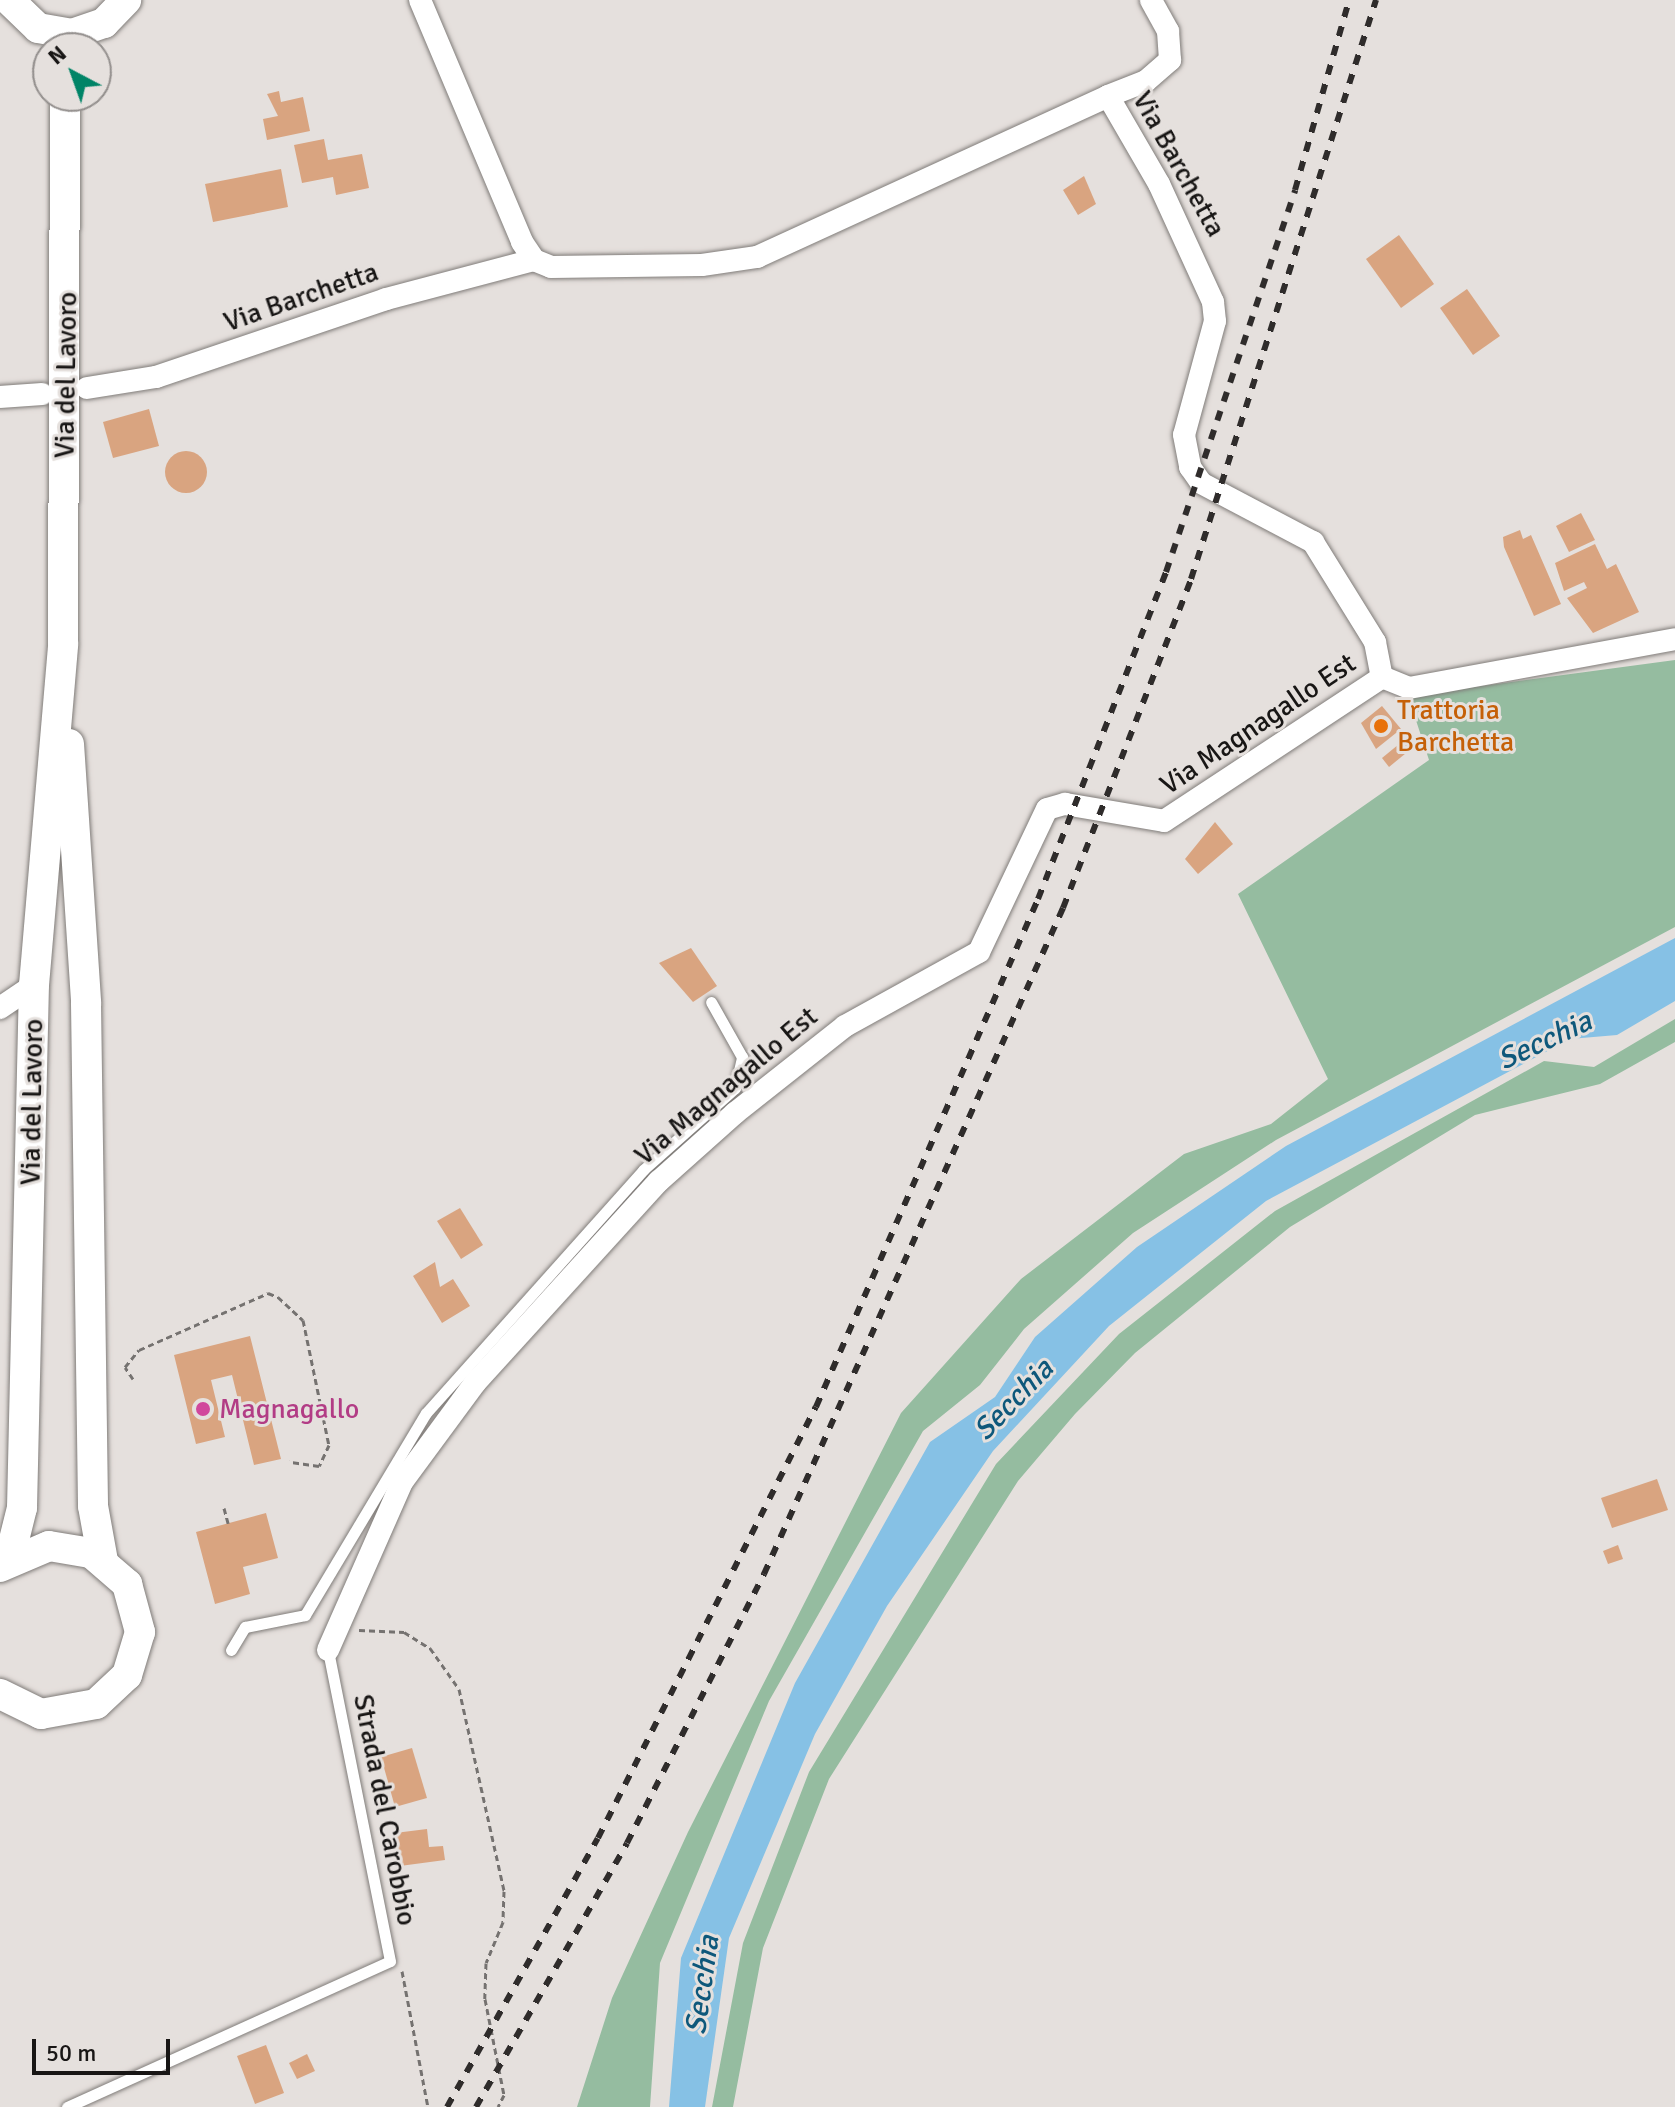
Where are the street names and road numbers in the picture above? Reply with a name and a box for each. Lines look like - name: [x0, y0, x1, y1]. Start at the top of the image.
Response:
- street label: Via Barchetta: [1125, 85, 1233, 243]
- street label: Via Barchetta: [219, 255, 383, 339]
- street label: Via del Lavoro: [48, 291, 84, 459]
- street label: Via Magnagallo Est: [1154, 646, 1362, 802]
- street label: Via Magnagallo Est: [628, 1000, 824, 1172]
- street label: Via del Lavoro: [14, 1018, 50, 1186]
- street label: Strada del Carobbio: [346, 1692, 424, 1928]

